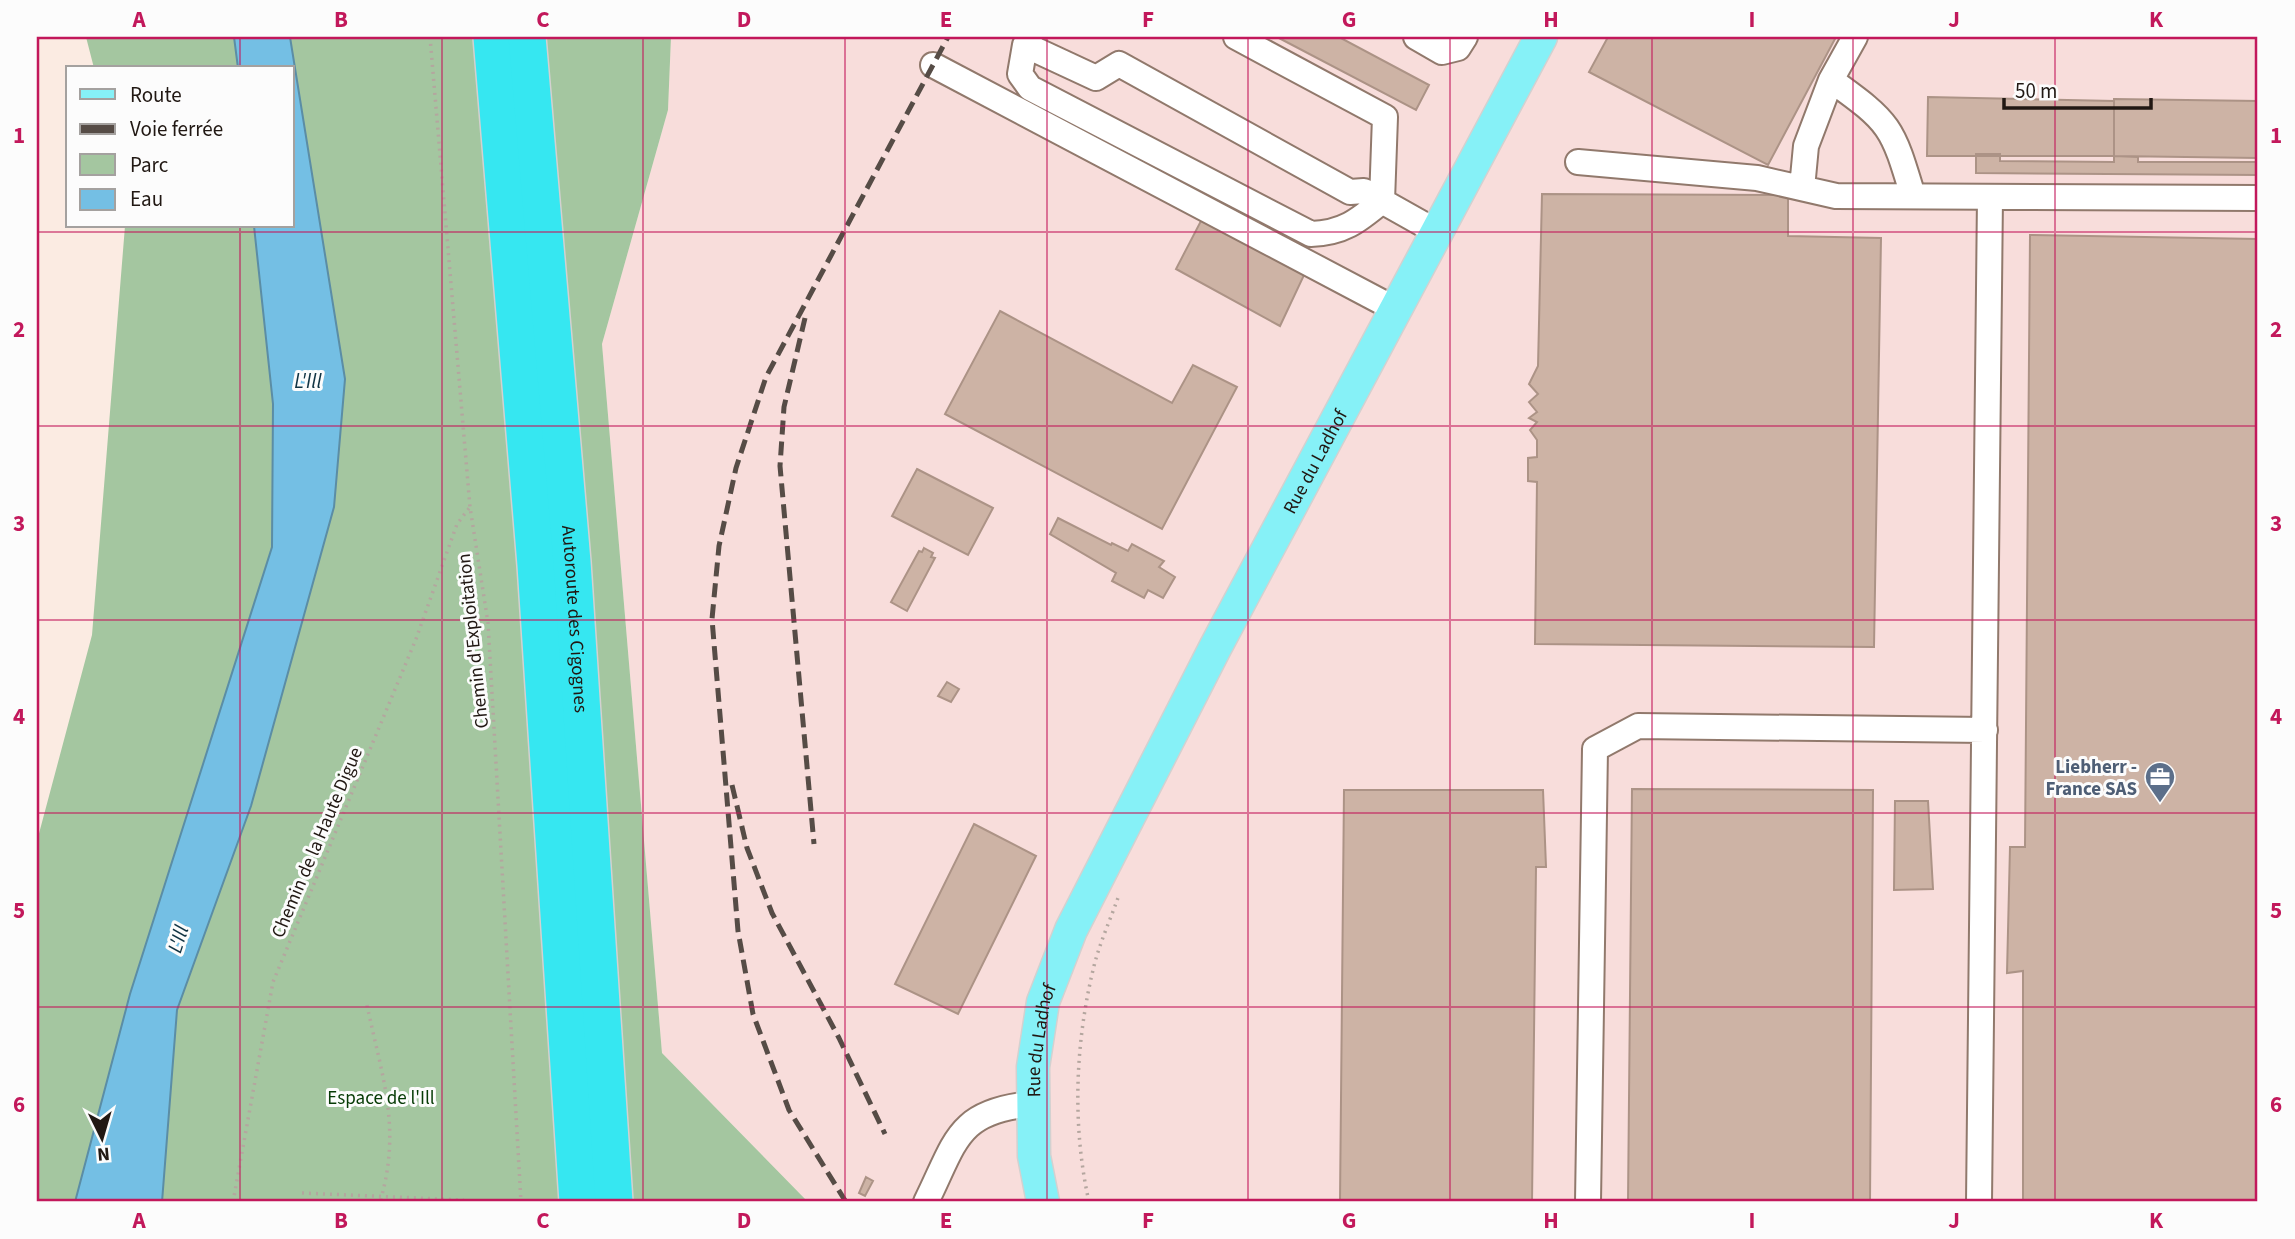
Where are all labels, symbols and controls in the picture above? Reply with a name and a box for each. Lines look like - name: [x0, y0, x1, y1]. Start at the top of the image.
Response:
- text: A: [131, 3, 146, 36]
- text: B: [334, 3, 348, 36]
- text: C: [536, 3, 550, 36]
- text: D: [737, 3, 751, 36]
- text: E: [940, 3, 952, 36]
- text: F: [1142, 3, 1154, 36]
- text: G: [1342, 3, 1356, 36]
- text: H: [1543, 3, 1559, 36]
- text: I: [1749, 3, 1755, 36]
- text: J: [1948, 3, 1960, 36]
- text: K: [2149, 3, 2164, 36]
- legend: [66, 66, 294, 228]
- scale bar: [2004, 66, 2152, 110]
- text: 50 m: [2015, 76, 2057, 106]
- text: Route: [130, 80, 182, 110]
- text: Voie ferrée: [130, 114, 223, 144]
- text: 1: [13, 119, 25, 152]
- text: 1: [2270, 119, 2282, 152]
- text: Parc: [130, 150, 169, 180]
- text: Eau: [130, 184, 163, 214]
- text: 2: [13, 313, 25, 346]
- text: 2: [2270, 313, 2282, 346]
- water label: L'Ill: [294, 366, 323, 396]
- street label: Rue du Ladhof: [1277, 404, 1355, 519]
- text: 3: [13, 507, 25, 540]
- text: 3: [2270, 507, 2282, 540]
- street label: Autoroute des Cigognes: [554, 524, 594, 714]
- street label: Chemin d'Exploitation: [451, 552, 496, 730]
- text: 4: [13, 700, 25, 733]
- text: 4: [2270, 700, 2282, 733]
- street label: Chemin de la Haute Digue: [265, 743, 370, 942]
- place label: Liebherr - France SAS: [2045, 754, 2137, 803]
- office icon: Liebherr - France SAS: [2143, 760, 2177, 804]
- text: 5: [13, 894, 25, 927]
- text: 5: [2270, 894, 2282, 927]
- water label: L'Ill: [159, 921, 197, 957]
- street label: Rue du Ladhof: [1021, 979, 1064, 1097]
- park label: Espace de l'Ill: [327, 1085, 435, 1112]
- text: 6: [13, 1088, 25, 1121]
- text: 6: [2270, 1088, 2282, 1121]
- north arrow: [66, 1102, 136, 1172]
- text: N: [96, 1139, 111, 1167]
- text: A: [131, 1204, 146, 1237]
- text: B: [334, 1204, 348, 1237]
- text: C: [536, 1204, 550, 1237]
- text: D: [737, 1204, 751, 1237]
- text: E: [940, 1204, 952, 1237]
- text: F: [1142, 1204, 1154, 1237]
- text: G: [1342, 1204, 1356, 1237]
- text: H: [1543, 1204, 1559, 1237]
- text: I: [1749, 1204, 1755, 1237]
- text: J: [1948, 1204, 1960, 1237]
- text: K: [2149, 1204, 2164, 1237]

